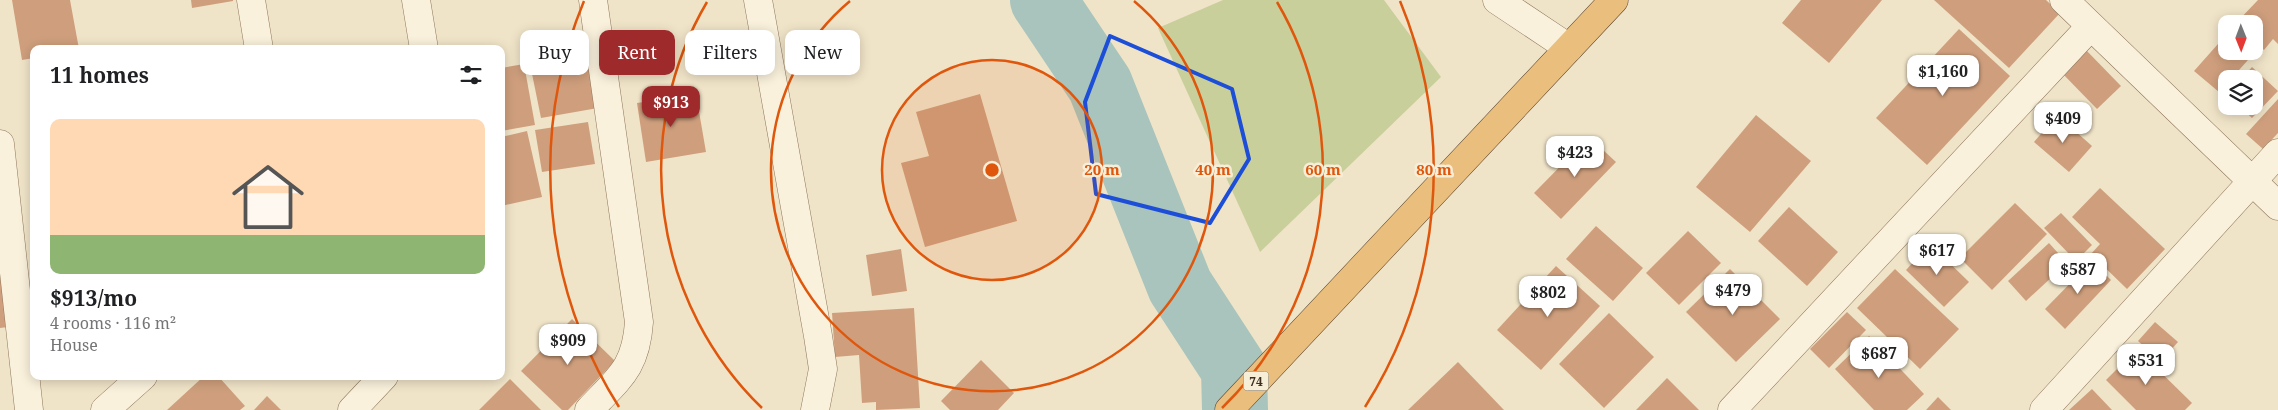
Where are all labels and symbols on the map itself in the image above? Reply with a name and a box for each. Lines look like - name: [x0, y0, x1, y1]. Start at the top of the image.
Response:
- north arrow: [2218, 15, 2262, 60]
- pin: $1,160: [1902, 54, 1984, 97]
- pin: $913: [641, 86, 701, 128]
- pin: $409: [2033, 102, 2093, 144]
- pin: $423: [1545, 136, 1605, 178]
- text: 20 m: [1084, 159, 1120, 179]
- text: 40 m: [1195, 159, 1231, 179]
- text: 60 m: [1305, 159, 1341, 179]
- text: 80 m: [1416, 159, 1452, 179]
- centre of rings: [983, 161, 1001, 179]
- pin: $617: [1907, 234, 1967, 276]
- pin: $587: [2048, 252, 2108, 295]
- pin: $479: [1703, 274, 1763, 316]
- pin: $802: [1518, 276, 1578, 318]
- pin: $909: [538, 324, 598, 366]
- pin: $687: [1849, 336, 1909, 379]
- pin: $531: [2116, 344, 2176, 386]
- road number: 74: [1244, 372, 1268, 391]

